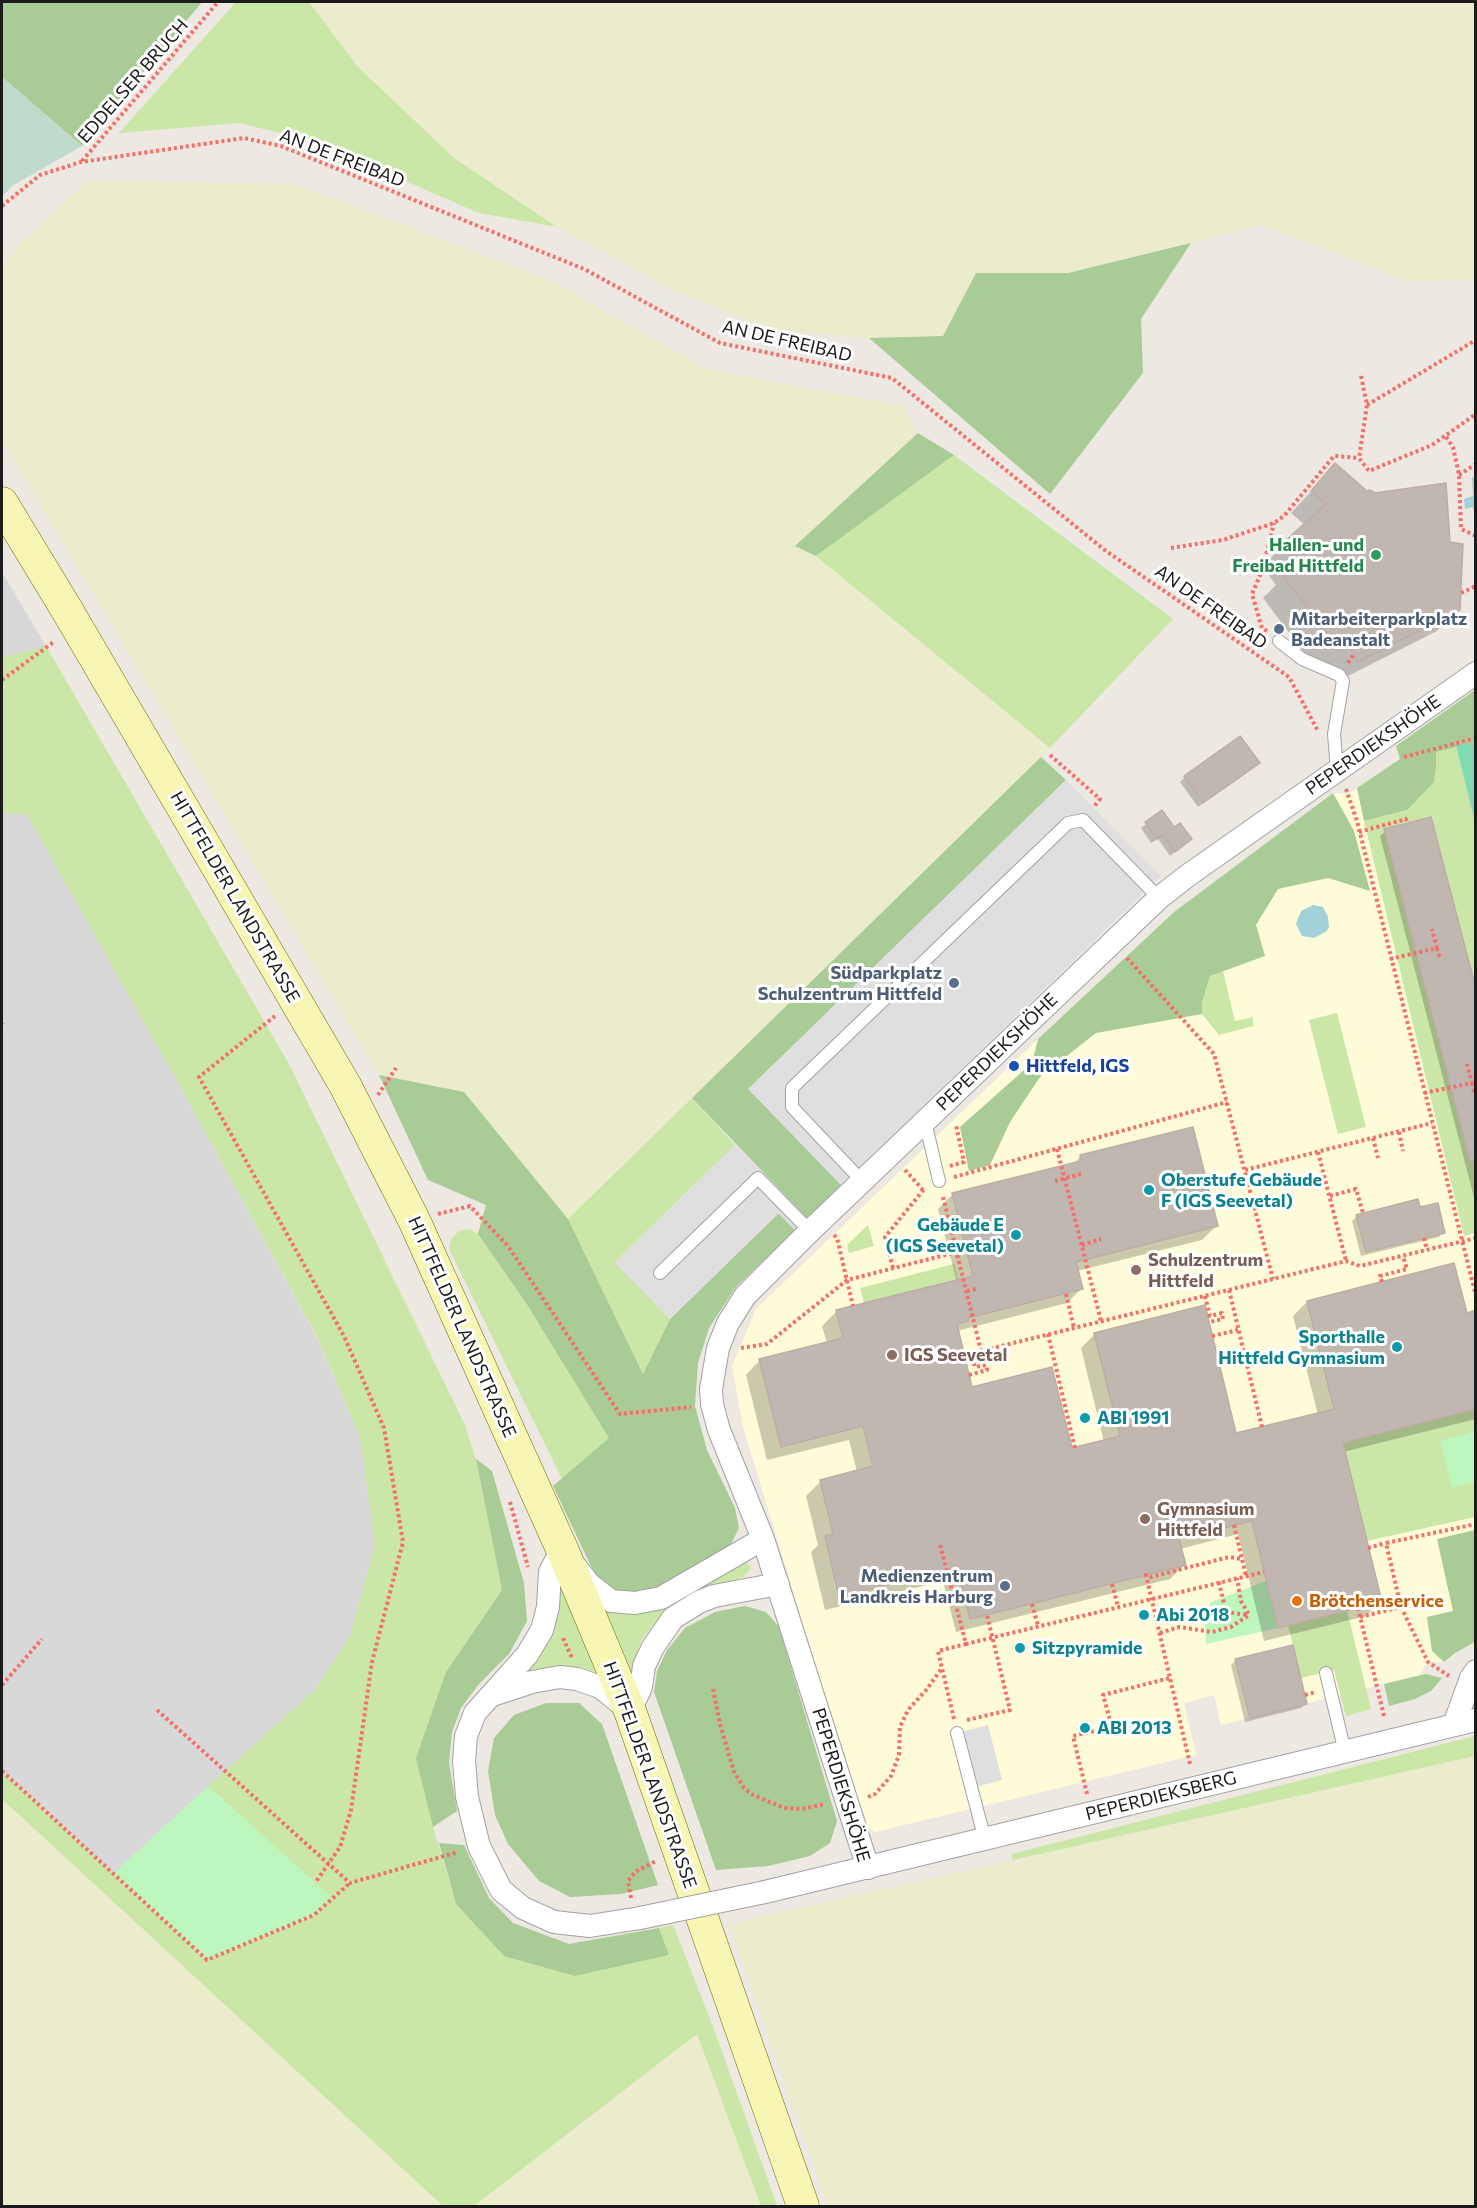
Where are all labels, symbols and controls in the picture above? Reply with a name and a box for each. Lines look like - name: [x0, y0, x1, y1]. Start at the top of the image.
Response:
- street label: EDDELSER BRUCH: [73, 15, 193, 147]
- street label: AN DE FREIBAD: [276, 124, 408, 192]
- street label: AN DE FREIBAD: [720, 316, 854, 366]
- place label: Hallen- und Freibad Hittfeld: [1232, 534, 1364, 576]
- marker: Hallen- und Freibad Hittfeld: [1369, 548, 1383, 562]
- street label: AN DE FREIBAD: [1151, 560, 1271, 654]
- place label: Mitarbeiterparkplatz Badeanstalt: [1291, 608, 1467, 650]
- marker: Mitarbeiterparkplatz Badeanstalt: [1272, 622, 1286, 636]
- street label: PEPERDIEKSHÖHE: [1301, 690, 1445, 800]
- street label: HITTFELDER LANDSTRASSE: [166, 788, 304, 1006]
- place label: Südparkplatz Schulzentrum Hittfeld: [758, 962, 942, 1004]
- marker: Südparkplatz Schulzentrum Hittfeld: [947, 976, 961, 990]
- street label: PEPERDIEKSHÖHE: [932, 989, 1062, 1115]
- place label: Hittfeld, IGS: [1026, 1055, 1129, 1077]
- marker: Hittfeld, IGS: [1007, 1059, 1021, 1073]
- place label: Oberstufe Gebäude F (IGS Seevetal): [1161, 1169, 1322, 1212]
- marker: Oberstufe Gebäude F (IGS Seevetal): [1142, 1183, 1156, 1197]
- street label: HITTFELDER LANDSTRASSE: [403, 1213, 521, 1441]
- place label: Gebäude E (IGS Seevetal): [886, 1214, 1004, 1256]
- marker: Gebäude E (IGS Seevetal): [1009, 1228, 1023, 1242]
- place label: Schulzentrum Hittfeld: [1148, 1249, 1263, 1292]
- marker: Schulzentrum Hittfeld: [1129, 1263, 1143, 1277]
- place label: Sporthalle Hittfeld Gymnasium: [1218, 1326, 1385, 1368]
- marker: Sporthalle Hittfeld Gymnasium: [1390, 1340, 1404, 1354]
- place label: IGS Seevetal: [904, 1344, 1007, 1366]
- marker: IGS Seevetal: [885, 1348, 899, 1362]
- place label: ABI 1991: [1097, 1407, 1169, 1429]
- marker: ABI 1991: [1078, 1411, 1092, 1425]
- place label: Gymnasium Hittfeld: [1157, 1498, 1255, 1540]
- marker: Gymnasium Hittfeld: [1138, 1512, 1152, 1526]
- place label: Medienzentrum Landkreis Harburg: [840, 1565, 993, 1608]
- marker: Medienzentrum Landkreis Harburg: [998, 1579, 1012, 1593]
- place label: Brötchenservice: [1309, 1590, 1444, 1612]
- marker: Brötchenservice: [1290, 1594, 1304, 1608]
- place label: Abi 2018: [1156, 1604, 1229, 1626]
- marker: Abi 2018: [1137, 1608, 1151, 1622]
- place label: Sitzpyramide: [1032, 1637, 1142, 1659]
- marker: Sitzpyramide: [1013, 1641, 1027, 1655]
- street label: HITTFELDER LANDSTRASSE: [599, 1659, 701, 1891]
- street label: PEPERDIEKSHÖHE: [807, 1705, 875, 1865]
- place label: ABI 2013: [1097, 1717, 1172, 1739]
- marker: ABI 2013: [1078, 1721, 1092, 1735]
- street label: PEPERDIEKSBERG: [1083, 1767, 1239, 1825]

